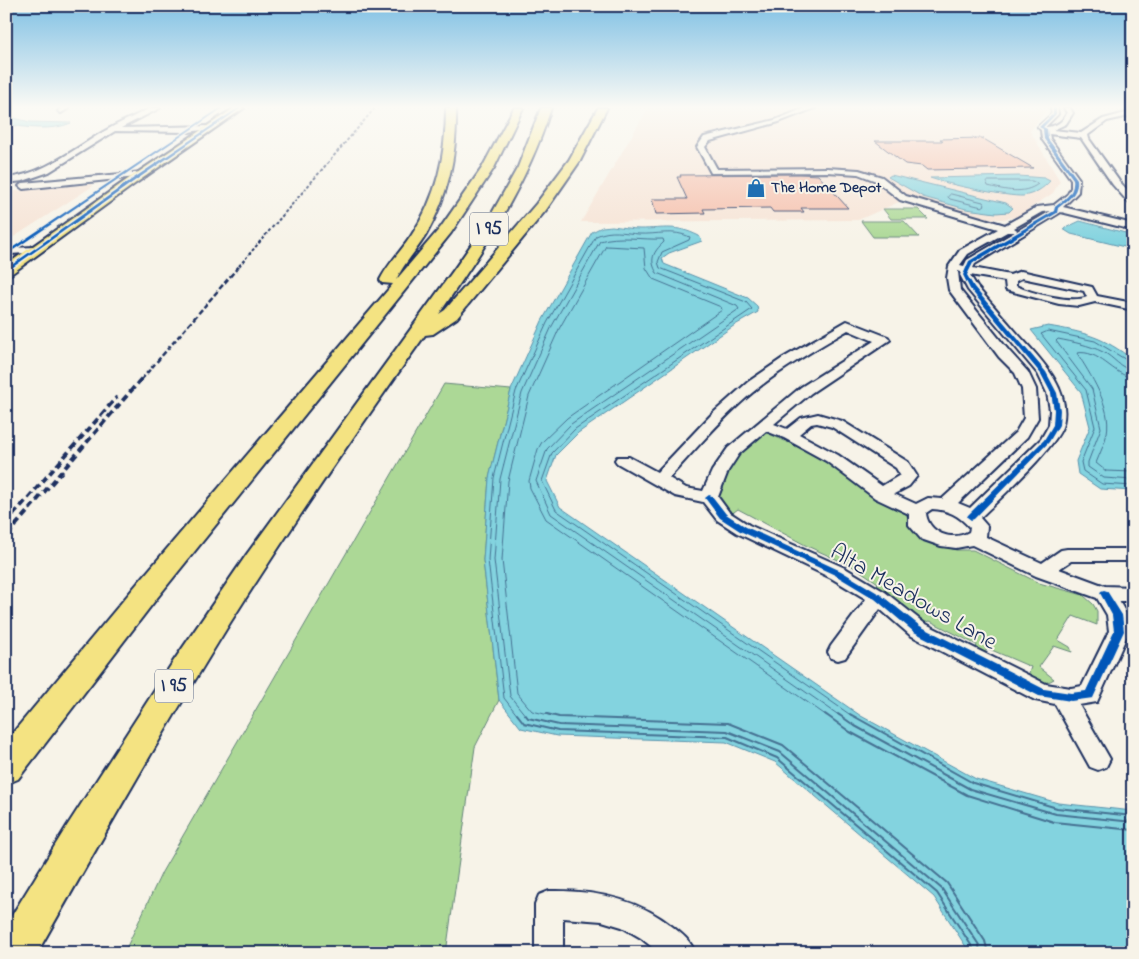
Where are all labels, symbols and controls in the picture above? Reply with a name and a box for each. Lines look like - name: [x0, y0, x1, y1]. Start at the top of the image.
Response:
- place label: The Home Depot: [771, 176, 882, 200]
- shop icon: The Home Depot: [745, 177, 767, 199]
- road number: I 95: [470, 212, 508, 245]
- street label: Alta Meadows Lane: [823, 536, 1004, 660]
- road number: I 95: [155, 669, 193, 702]

